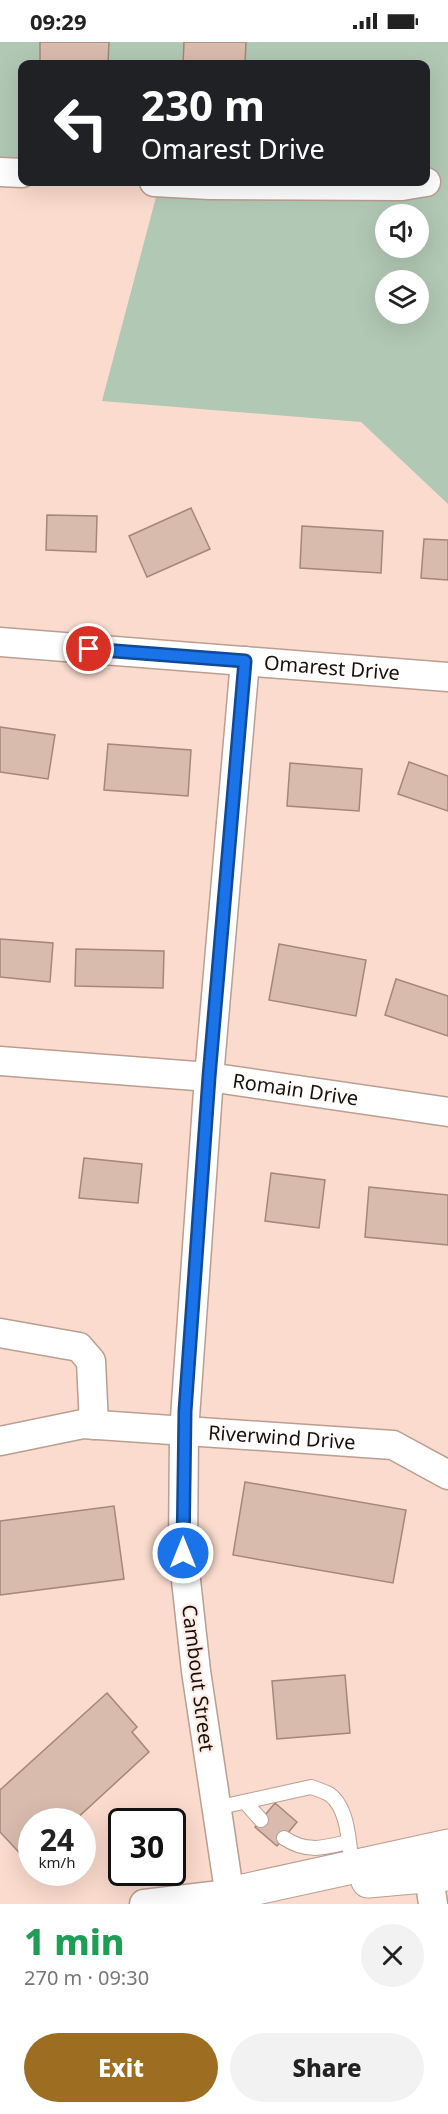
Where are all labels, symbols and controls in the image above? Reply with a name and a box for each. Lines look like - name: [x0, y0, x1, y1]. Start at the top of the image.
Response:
- text: 09:29: [30, 6, 87, 36]
- text: 230 m: [141, 76, 265, 133]
- icon: left: [42, 84, 120, 162]
- text: Omarest Drive: [141, 130, 325, 167]
- map controls: [375, 204, 429, 324]
- button: sound: [375, 204, 429, 258]
- button: layers: [375, 270, 429, 324]
- pin: [63, 623, 114, 674]
- icon: arrive: [72, 632, 105, 665]
- street label: Omarest Drive: [263, 649, 401, 686]
- street label: Romain Drive: [231, 1067, 360, 1112]
- street label: Riverwind Drive: [207, 1419, 356, 1455]
- position arrow: [151, 1521, 215, 1585]
- street label: Cambout Street: [176, 1603, 221, 1753]
- speed limit sign: 30: [108, 1808, 186, 1886]
- text: 24: [40, 1819, 74, 1860]
- text: km/h: [39, 1852, 75, 1872]
- text: 1 min: [24, 1917, 125, 1966]
- button: close: [361, 1924, 424, 1987]
- text: 270 m · 09:30: [24, 1964, 149, 1991]
- button: Exit: [24, 2033, 218, 2102]
- button: Share: [230, 2033, 424, 2102]

